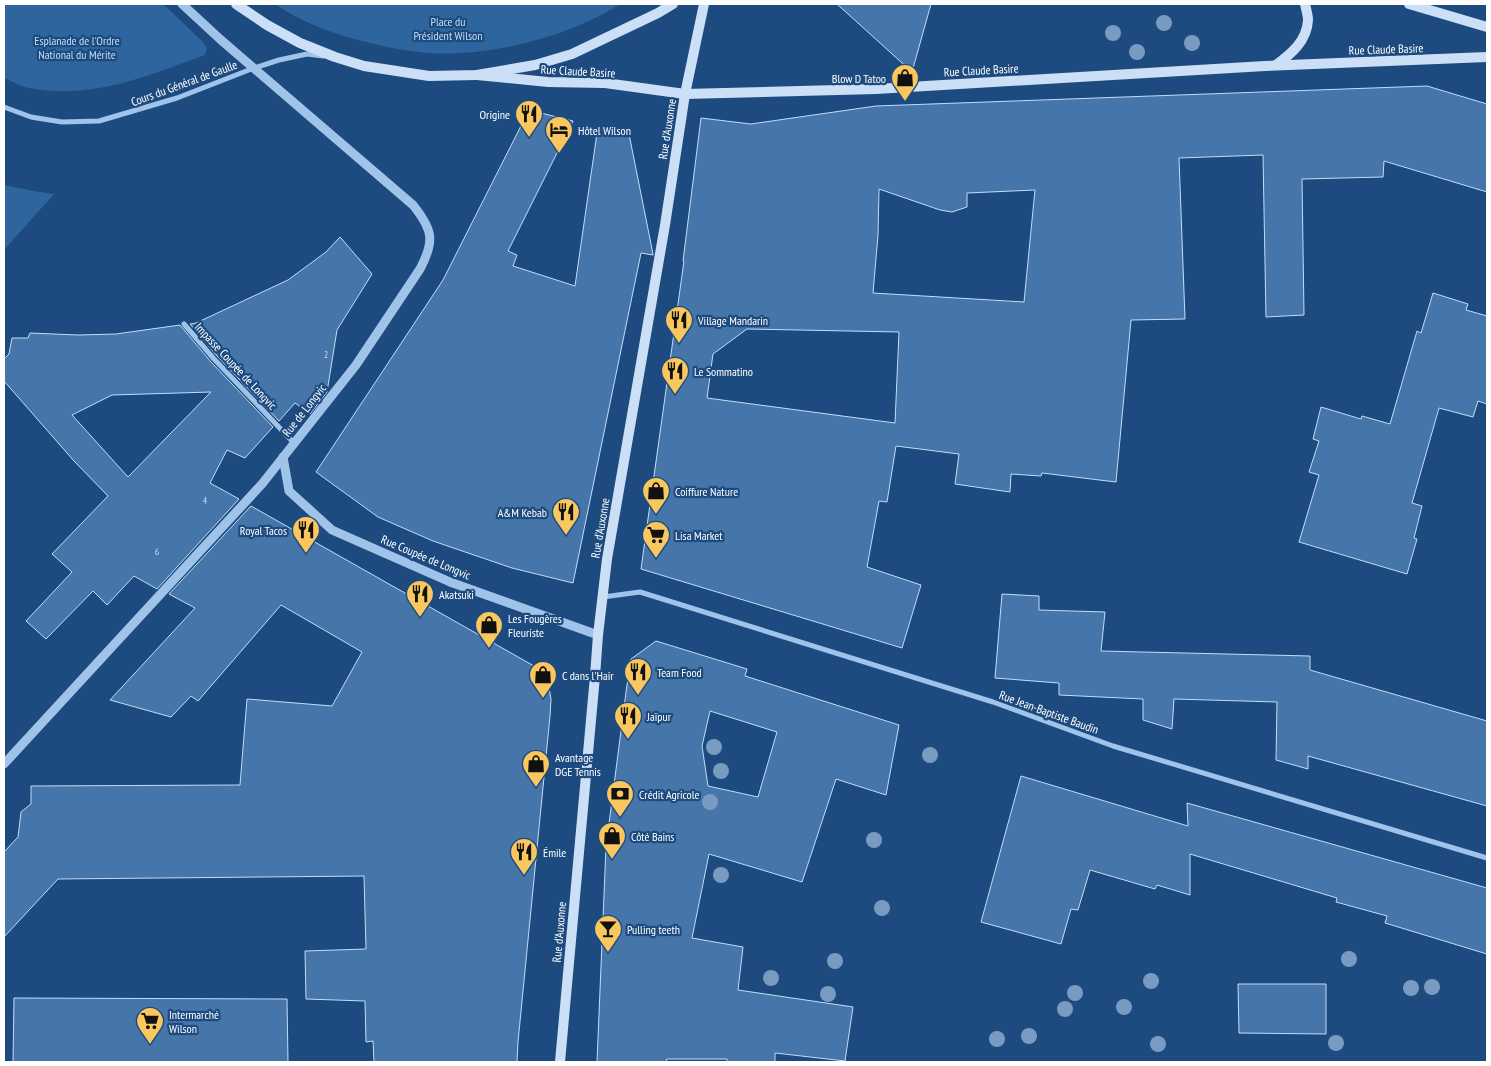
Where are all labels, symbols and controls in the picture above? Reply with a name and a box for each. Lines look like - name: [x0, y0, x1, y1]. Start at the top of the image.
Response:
- park label: Place du Président Wilson: [413, 14, 483, 43]
- park label: Esplanade de l'Ordre National du Mérite: [34, 33, 120, 62]
- street label: Rue Claude Basire: [1348, 40, 1424, 58]
- street label: Cours du Général de Gaulle: [129, 57, 239, 109]
- street label: Rue Claude Basire: [943, 61, 1019, 79]
- street label: Rue Claude Basire: [540, 62, 616, 80]
- shop icon: Blow D Tatoo: [890, 63, 920, 102]
- place label: Blow D Tatoo: [832, 71, 886, 86]
- street label: Rue d'Auxonne: [655, 98, 679, 160]
- restaurant icon: Origine: [514, 99, 544, 138]
- place label: Origine: [480, 107, 510, 122]
- hotel icon: Hôtel Wilson: [544, 115, 574, 154]
- place label: Hôtel Wilson: [578, 123, 631, 138]
- restaurant icon: Village Mandarin: [664, 305, 694, 344]
- place label: Village Mandarin: [697, 313, 768, 328]
- street label: Impasse Coupée de Longvic: [192, 319, 281, 413]
- house number: 2: [324, 348, 328, 361]
- restaurant icon: Le Sommatino: [660, 356, 690, 395]
- place label: Le Sommatino: [694, 364, 753, 379]
- street label: Rue de Longvic: [279, 380, 330, 439]
- shop icon: Coiffure Nature: [641, 476, 671, 515]
- place label: Coiffure Nature: [675, 484, 738, 499]
- house number: 4: [203, 494, 208, 507]
- restaurant icon: A&M Kebab: [551, 497, 581, 536]
- street label: Rue d'Auxonne: [587, 497, 613, 559]
- place label: A&M Kebab: [498, 505, 547, 520]
- restaurant icon: Royal Tacos: [291, 515, 321, 554]
- supermarket icon: Lisa Market: [641, 520, 671, 559]
- place label: Royal Tacos: [240, 523, 287, 538]
- place label: Lisa Market: [675, 528, 723, 543]
- street label: Rue Coupée de Longvic: [379, 531, 474, 583]
- house number: 6: [155, 545, 160, 558]
- restaurant icon: Akatsuki: [405, 579, 435, 618]
- place label: Akatsuki: [439, 587, 474, 602]
- shop icon: Les Fougères Fleuriste: [474, 610, 504, 649]
- place label: Les Fougères Fleuriste: [508, 611, 562, 640]
- restaurant icon: Team Food: [623, 657, 653, 696]
- shop icon: C dans l'Hair: [528, 660, 558, 699]
- place label: Team Food: [657, 665, 702, 680]
- place label: C dans l'Hair: [562, 668, 614, 683]
- street label: Rue Jean-Baptiste Baudin: [997, 687, 1101, 737]
- restaurant icon: Jaïpur: [613, 701, 643, 740]
- place label: Jaïpur: [646, 709, 672, 724]
- shop icon: Avantage DGE Tennis: [521, 749, 551, 788]
- place label: Avantage DGE Tennis: [555, 750, 601, 779]
- bank icon: Crédit Agricole: [605, 779, 635, 818]
- place label: Crédit Agricole: [639, 787, 700, 802]
- shop icon: Côté Bains: [597, 821, 627, 860]
- place label: Côté Bains: [631, 829, 674, 844]
- restaurant icon: Émile: [509, 837, 539, 876]
- place label: Émile: [543, 845, 566, 860]
- street label: Rue d'Auxonne: [549, 901, 569, 963]
- bar icon: Pulling teeth: [593, 914, 623, 953]
- place label: Pulling teeth: [627, 922, 680, 937]
- supermarket icon: Intermarché Wilson: [135, 1006, 165, 1045]
- place label: Intermarché Wilson: [169, 1007, 219, 1036]

